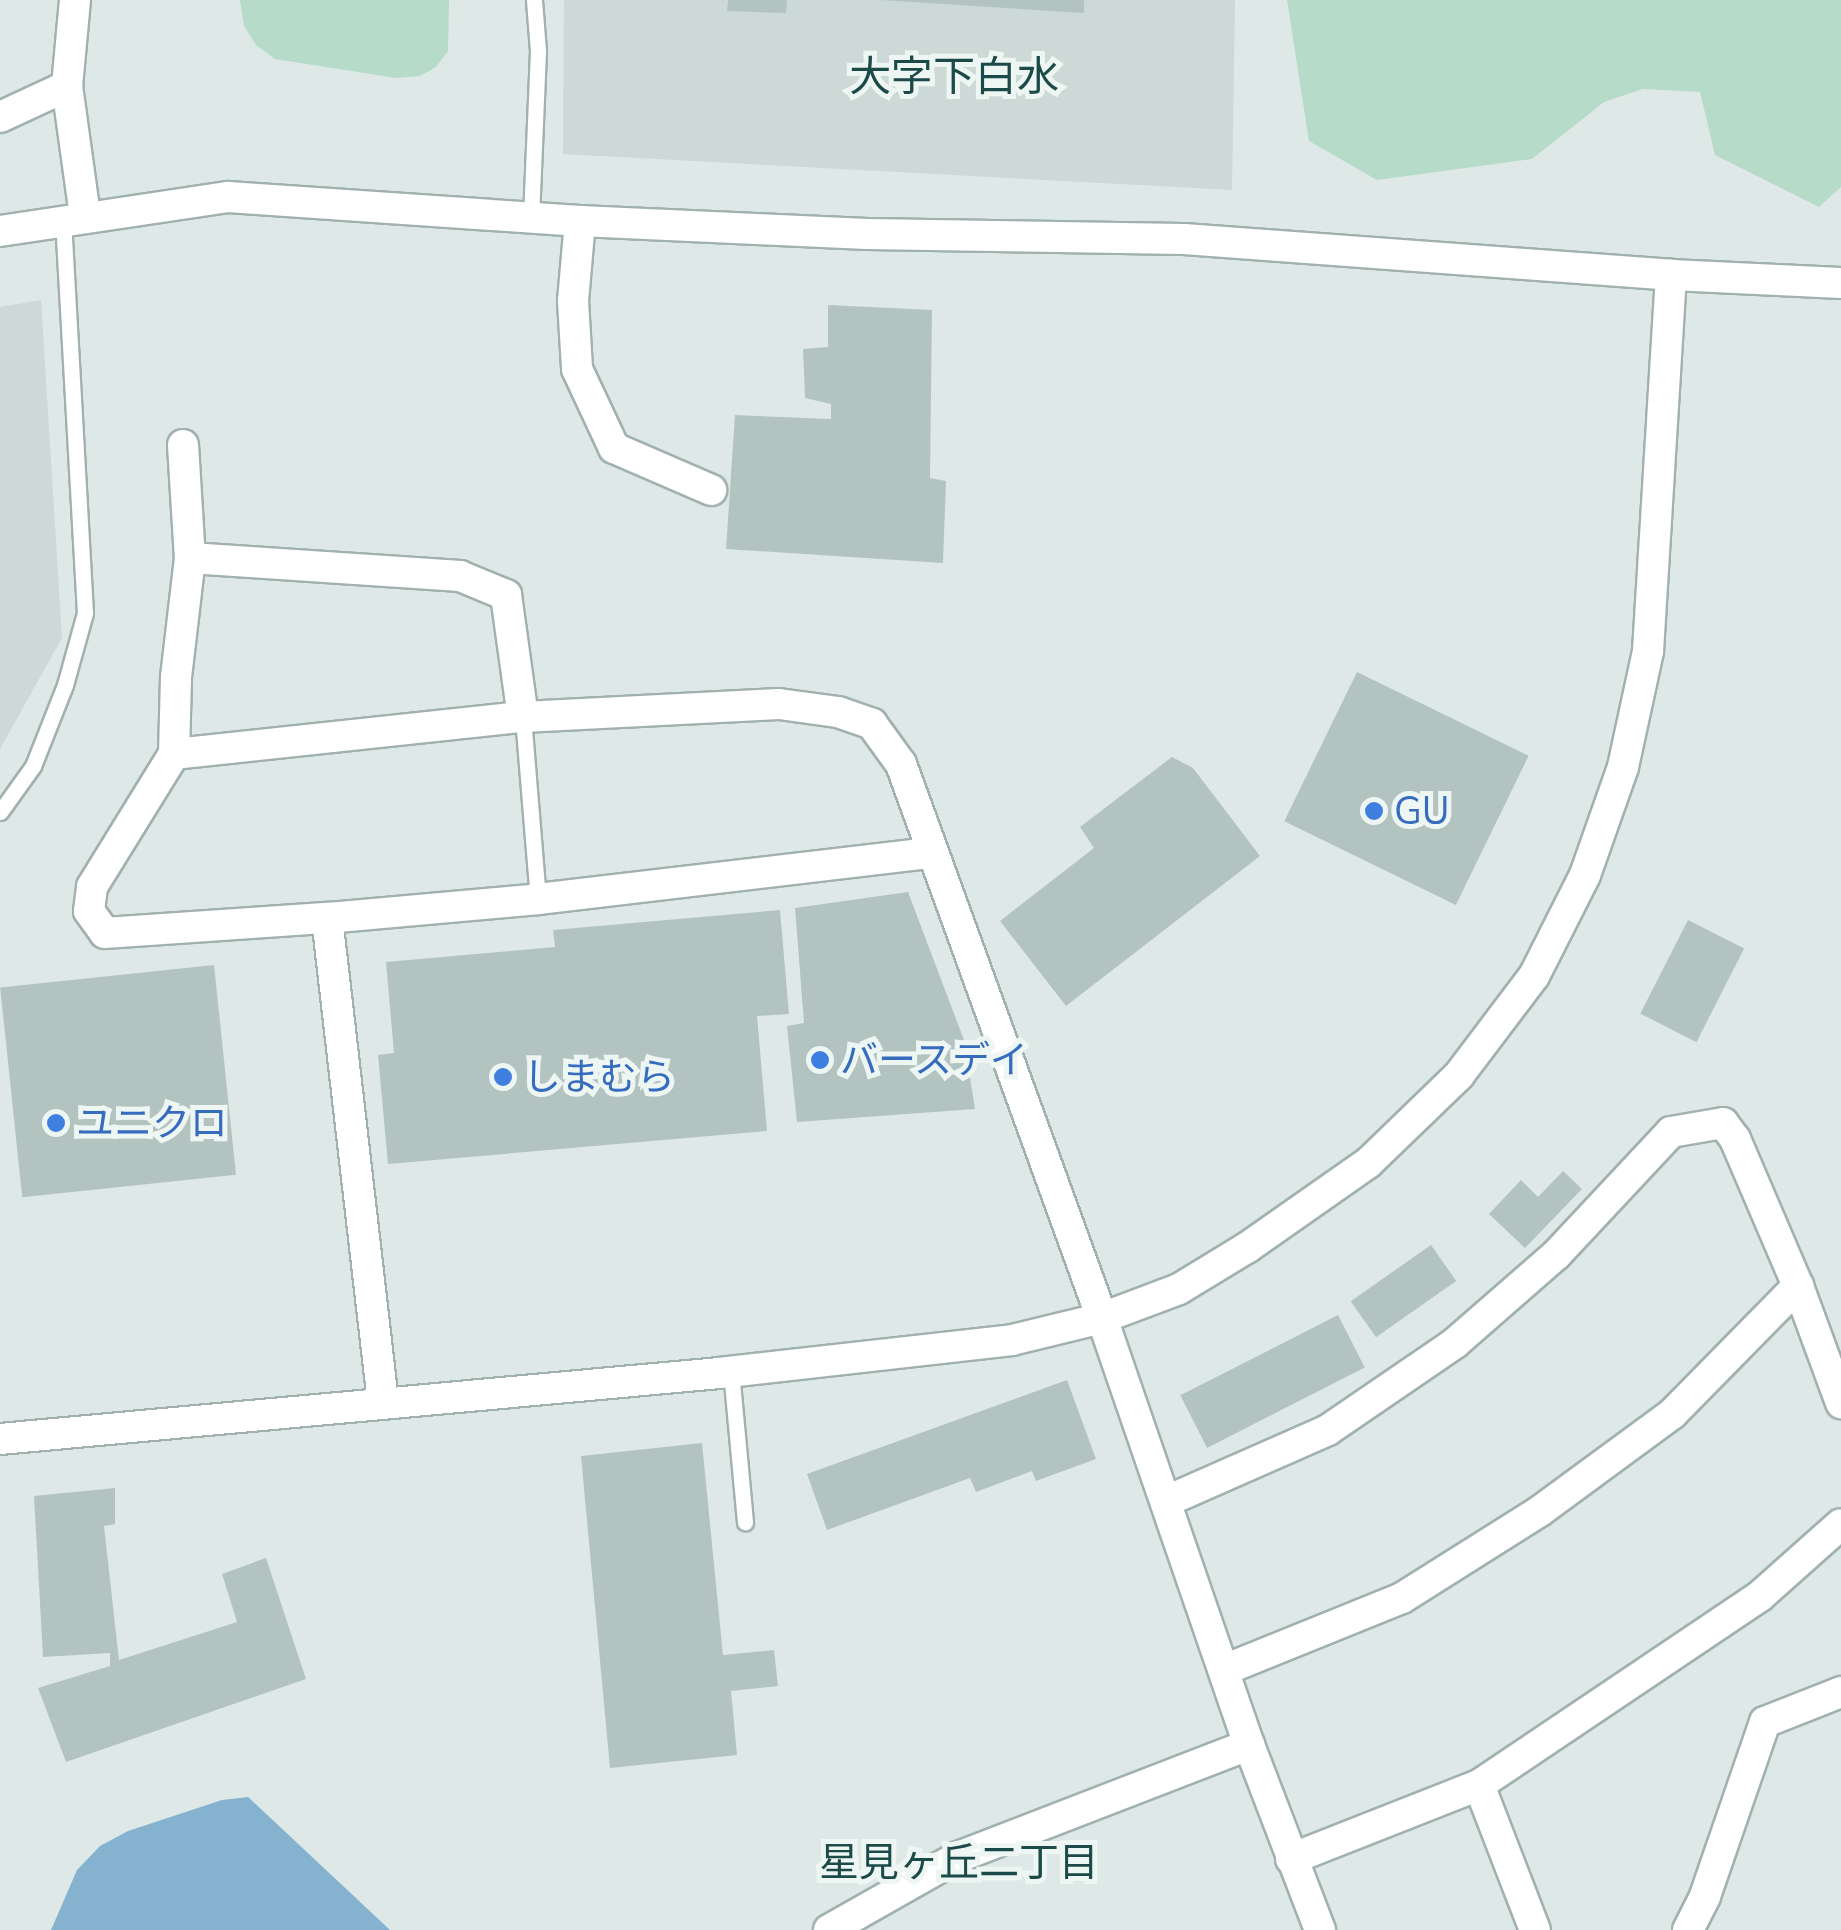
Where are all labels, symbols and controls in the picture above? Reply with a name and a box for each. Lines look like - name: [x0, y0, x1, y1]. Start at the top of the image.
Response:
- district label: 大字下白水: [849, 51, 1059, 101]
- place label: GU: [1394, 788, 1450, 834]
- marker: GU: [1363, 800, 1385, 822]
- place label: バースデイ: [840, 1037, 1030, 1083]
- marker: バースデイ: [809, 1049, 831, 1071]
- place label: しまむら: [523, 1054, 675, 1100]
- marker: しまむら: [492, 1066, 514, 1088]
- place label: ユニクロ: [76, 1100, 228, 1146]
- marker: ユニクロ: [45, 1112, 67, 1134]
- district label: 星見ヶ丘二丁目: [819, 1837, 1099, 1885]

